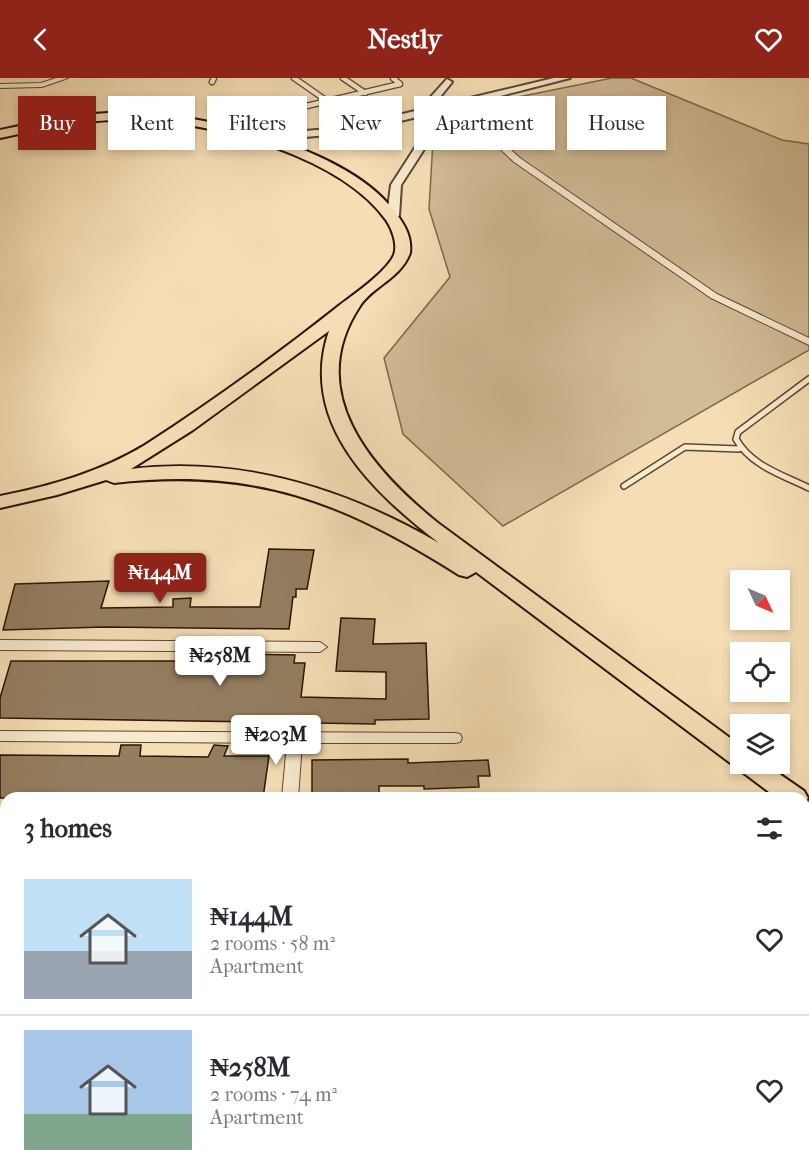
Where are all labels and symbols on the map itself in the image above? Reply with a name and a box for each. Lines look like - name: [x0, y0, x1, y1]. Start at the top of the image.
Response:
- pin: ₦144M: [118, 553, 202, 604]
- north arrow: [730, 570, 790, 630]
- pin: ₦258M: [178, 636, 262, 687]
- pin: ₦203M: [234, 715, 318, 766]

